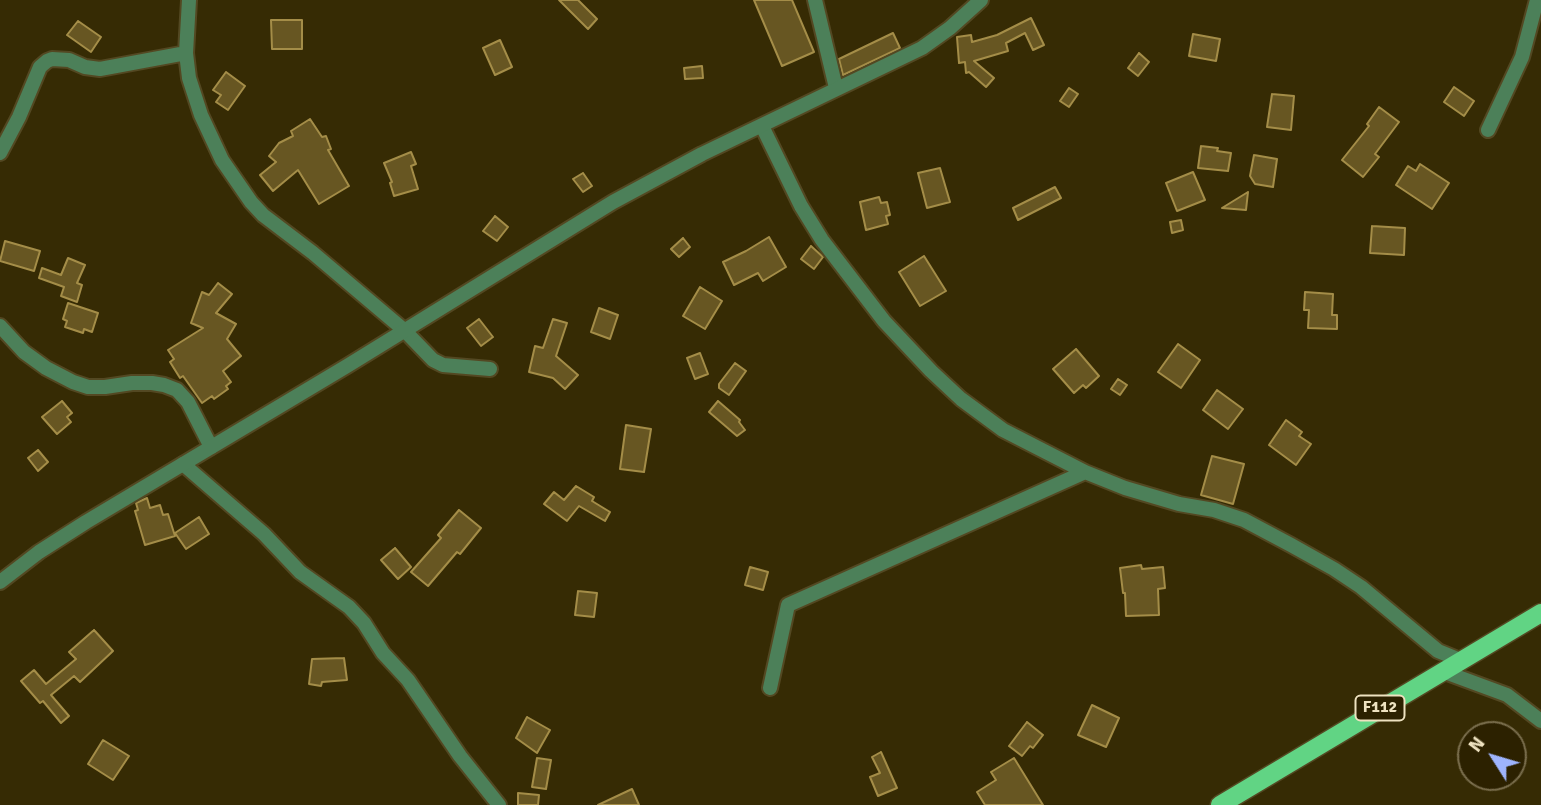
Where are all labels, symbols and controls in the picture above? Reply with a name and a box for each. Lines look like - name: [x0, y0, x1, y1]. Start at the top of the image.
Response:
- road number: F112: [1356, 695, 1404, 720]
- north arrow: [1457, 721, 1527, 791]
- text: N: [1463, 732, 1490, 757]

